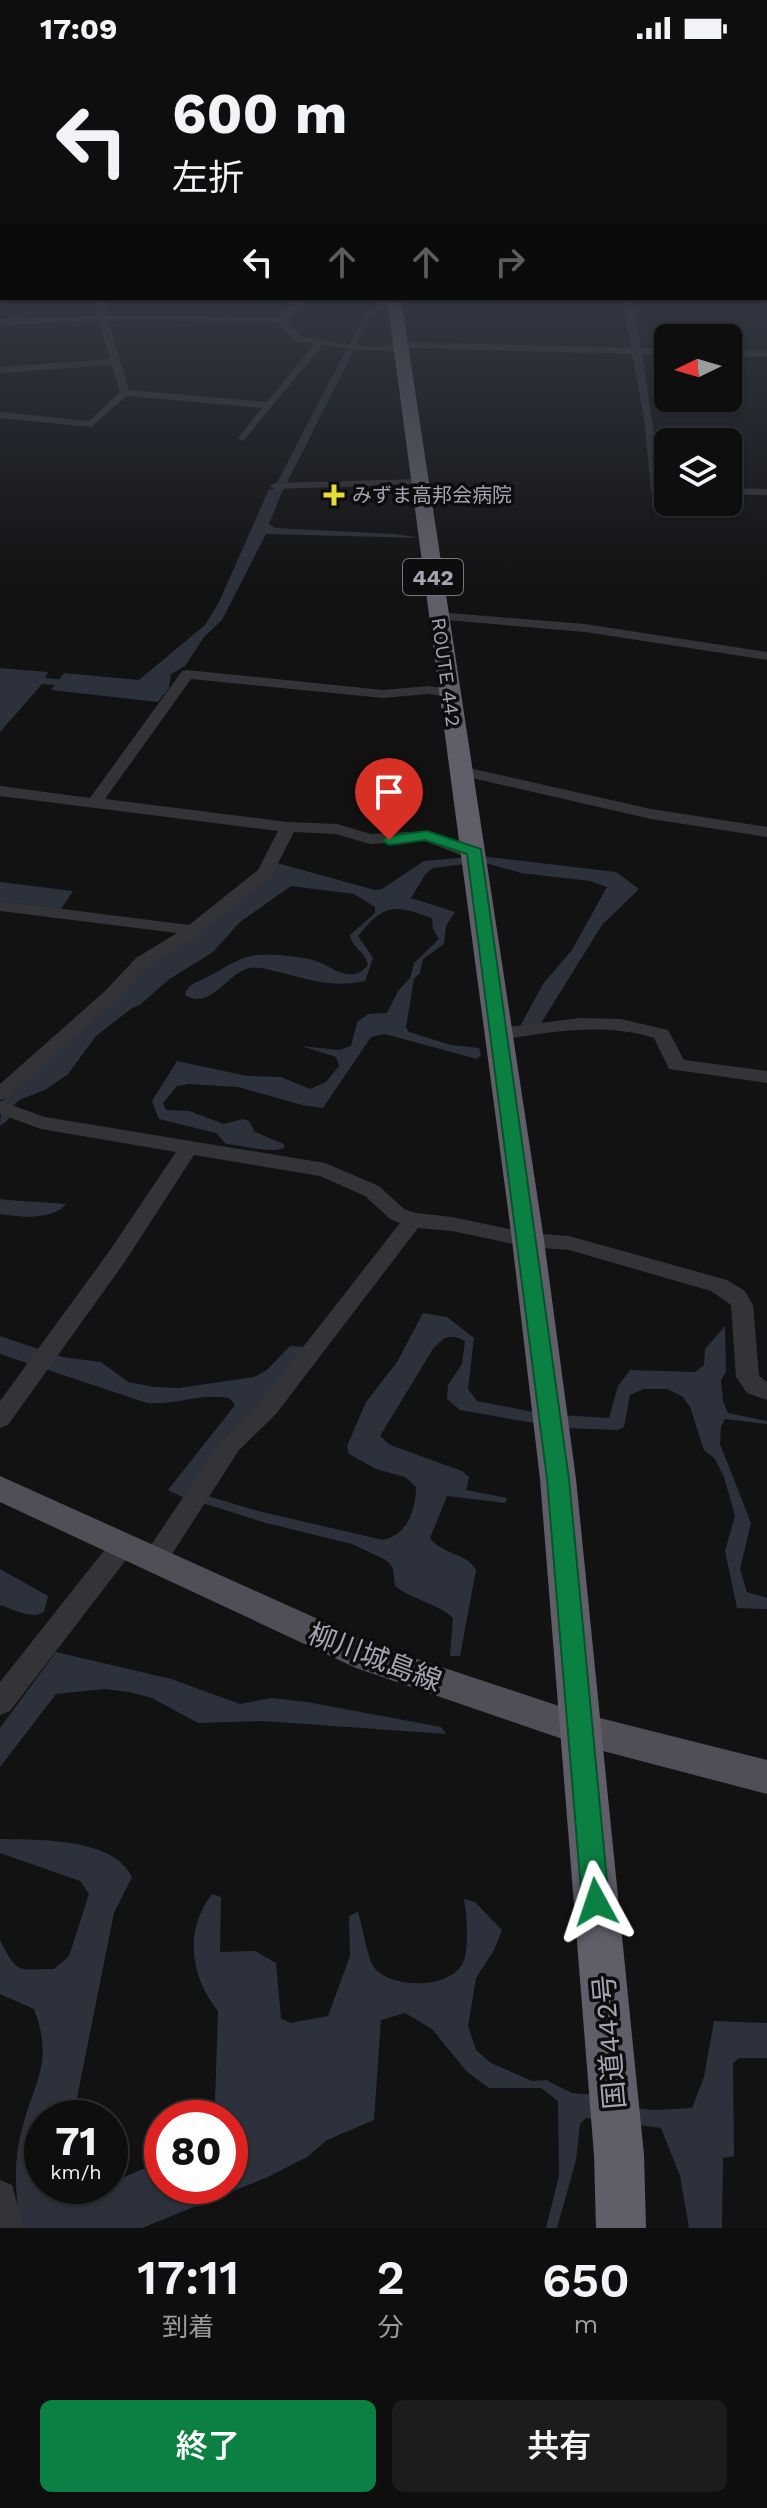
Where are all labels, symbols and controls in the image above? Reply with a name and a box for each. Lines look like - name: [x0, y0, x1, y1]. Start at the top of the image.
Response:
- text: 17:09: [40, 11, 118, 46]
- text: 600 m: [172, 81, 347, 147]
- icon: left: [40, 88, 144, 192]
- text: 左折: [172, 157, 244, 199]
- icon: left: [236, 240, 280, 284]
- icon: ahead: [320, 240, 364, 284]
- icon: ahead: [404, 240, 448, 284]
- icon: right: [488, 240, 532, 284]
- north arrow: [654, 324, 742, 412]
- map controls: [654, 324, 742, 516]
- button: layers: [654, 428, 742, 516]
- place label: みずま高邦会病院: [352, 483, 512, 507]
- marker: みずま高邦会病院: [323, 484, 345, 506]
- road number: 442: [403, 559, 463, 595]
- street label: ROUTE 442: [426, 616, 466, 728]
- pin: [355, 758, 423, 840]
- icon: arrive: [367, 770, 411, 814]
- street label: 柳川城島線: [304, 1617, 446, 1698]
- position arrow: [554, 1860, 638, 1944]
- street label: 国道442号: [587, 1974, 632, 2110]
- speed limit sign: 80: [144, 2100, 248, 2204]
- text: 71: [55, 2118, 97, 2165]
- text: km/h: [50, 2160, 102, 2184]
- text: 17:11: [137, 2249, 239, 2306]
- text: 2: [376, 2249, 405, 2306]
- text: 650: [542, 2252, 630, 2309]
- text: m: [573, 2309, 598, 2339]
- text: 到着: [162, 2312, 214, 2342]
- text: 分: [378, 2312, 404, 2342]
- button: 終了: [40, 2400, 376, 2492]
- button: 共有: [392, 2400, 727, 2492]

